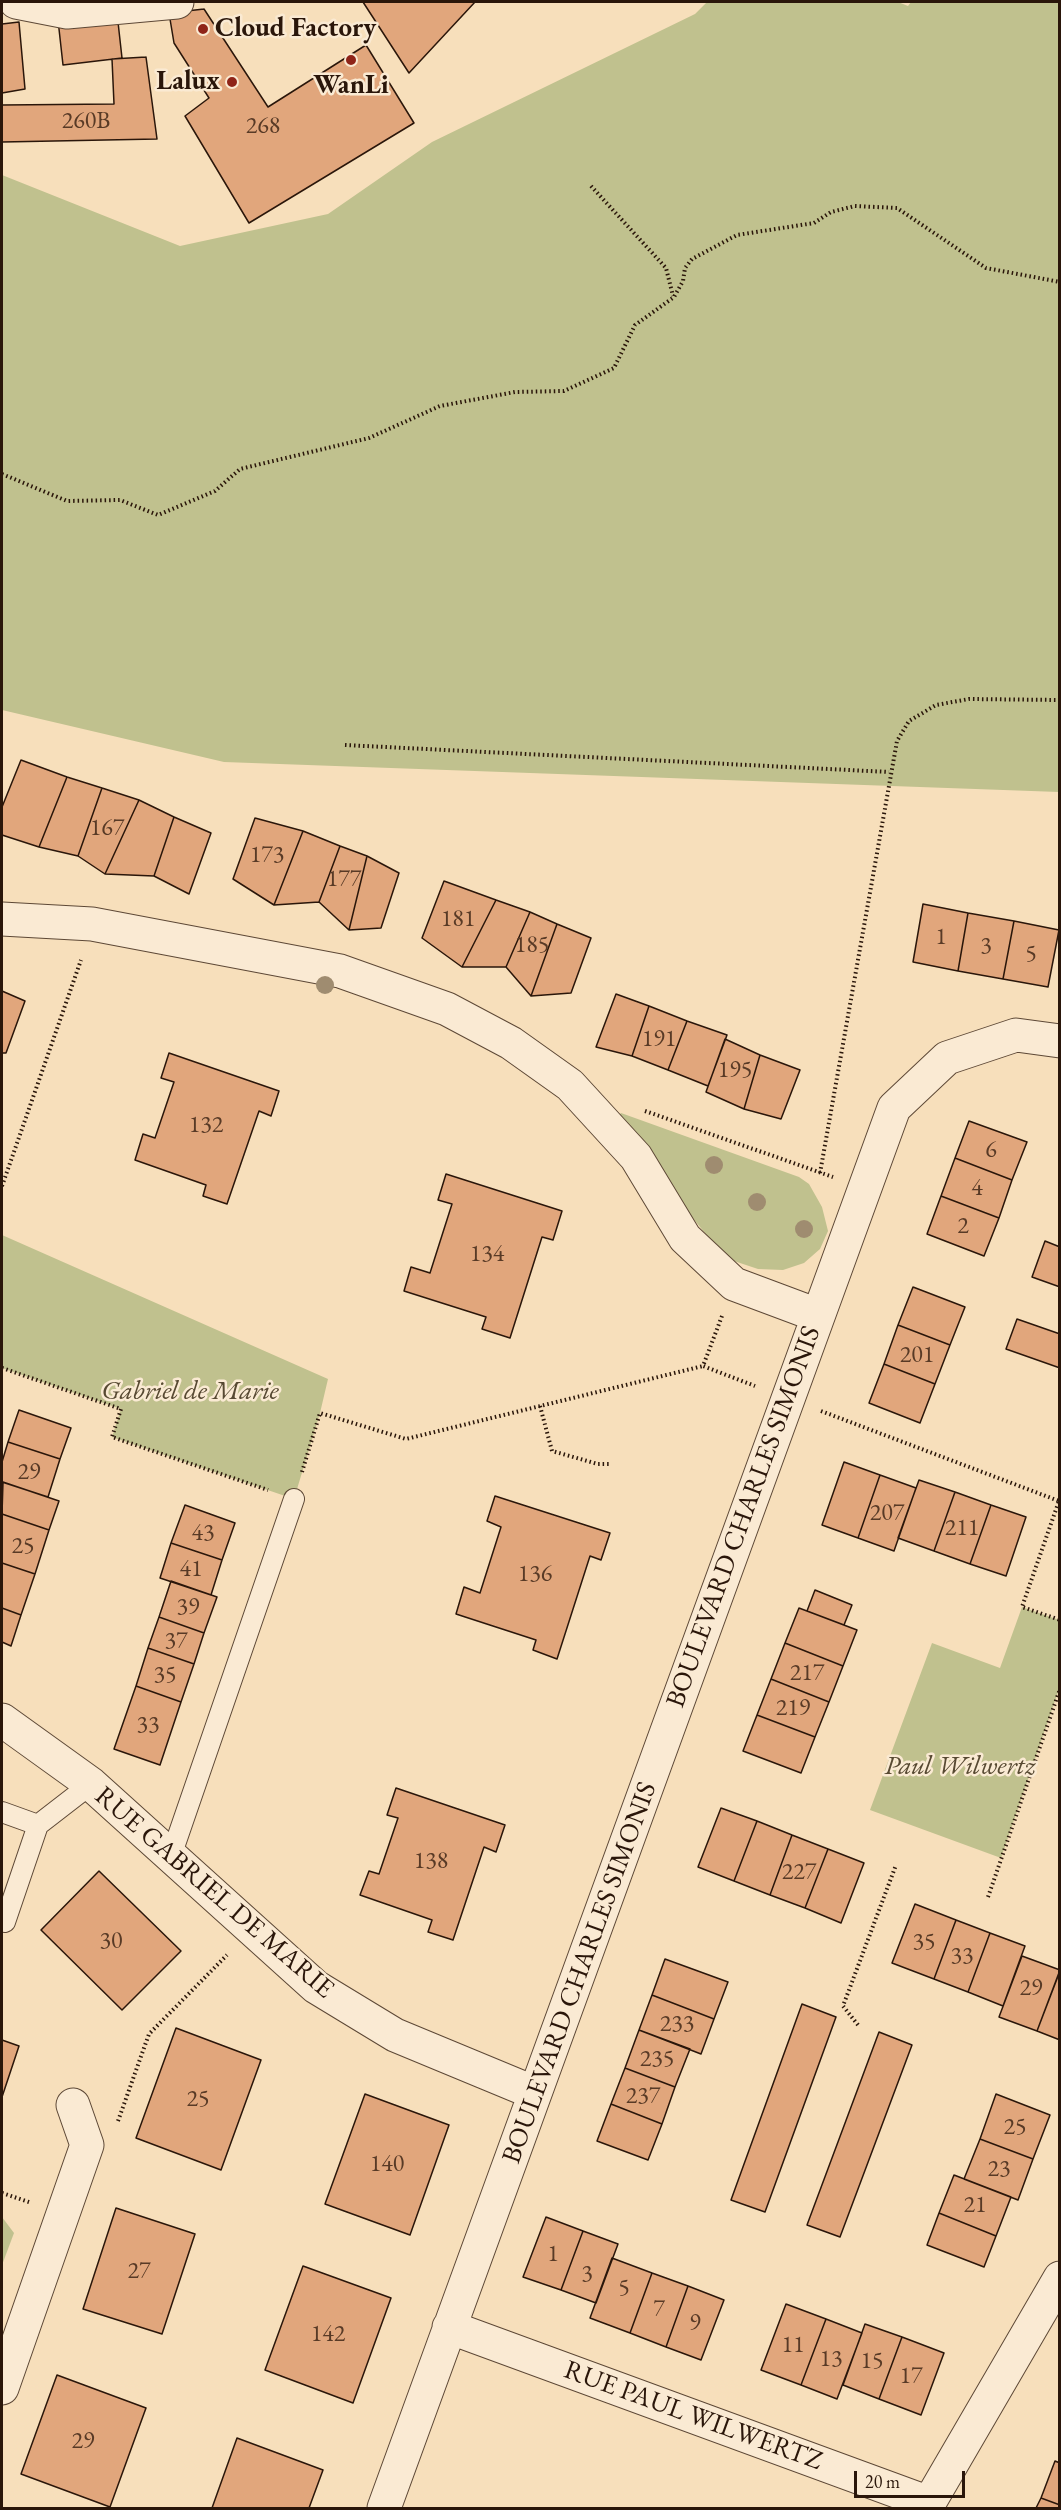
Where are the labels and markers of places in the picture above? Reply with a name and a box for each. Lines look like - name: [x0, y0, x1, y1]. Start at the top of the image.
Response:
- place label: Cloud Factory: [215, 13, 376, 45]
- marker: Cloud Factory: [196, 22, 210, 36]
- marker: WanLi: [344, 53, 358, 67]
- place label: Lalux: [156, 66, 220, 98]
- place label: WanLi: [313, 70, 389, 102]
- marker: Lalux: [225, 75, 239, 89]

